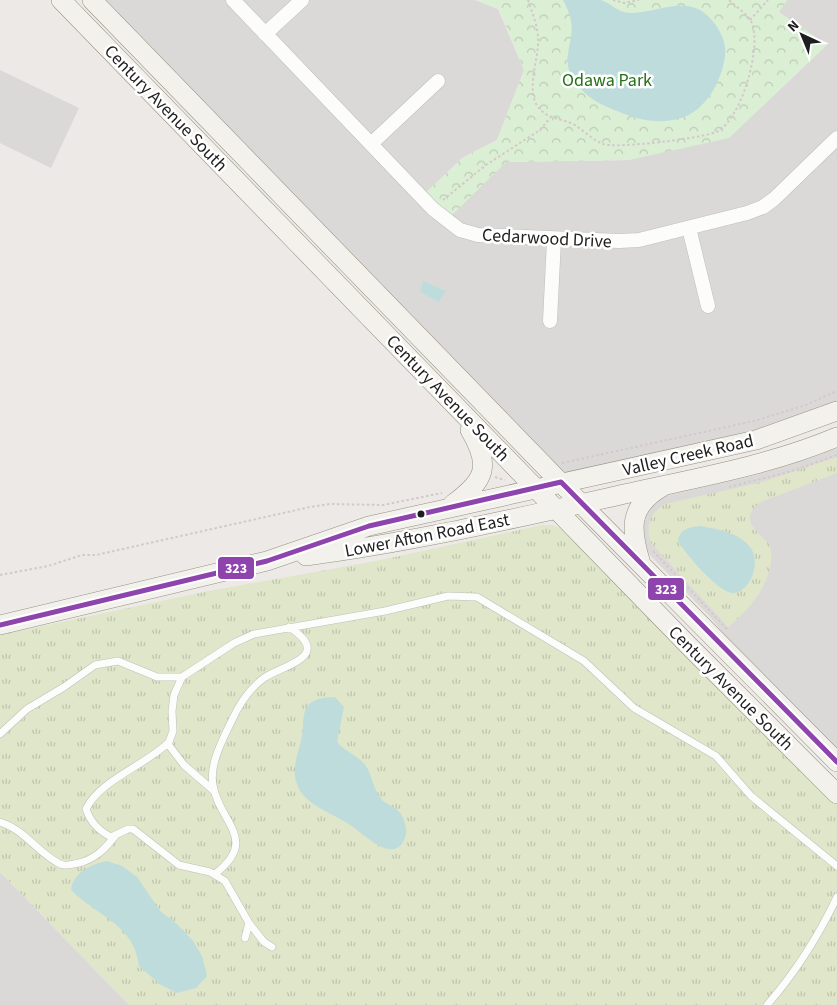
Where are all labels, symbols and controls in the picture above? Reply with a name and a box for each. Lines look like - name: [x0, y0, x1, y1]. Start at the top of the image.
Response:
- north arrow: [777, 10, 827, 60]
- text: N: [783, 16, 804, 37]
- street label: Century Avenue South: [98, 39, 233, 177]
- park label: Odawa Park: [562, 68, 652, 93]
- street label: Cedarwood Drive: [481, 223, 613, 254]
- street label: Century Avenue South: [380, 329, 515, 467]
- street label: Valley Creek Road: [620, 428, 756, 483]
- street label: Lower Afton Road East: [343, 507, 512, 564]
- unlabelled marker: [416, 509, 426, 519]
- line badge: 323: [217, 556, 255, 580]
- text: 323: [225, 559, 247, 579]
- line badge: 323: [647, 577, 685, 601]
- text: 323: [655, 580, 677, 600]
- street label: Century Avenue South: [662, 620, 799, 757]

